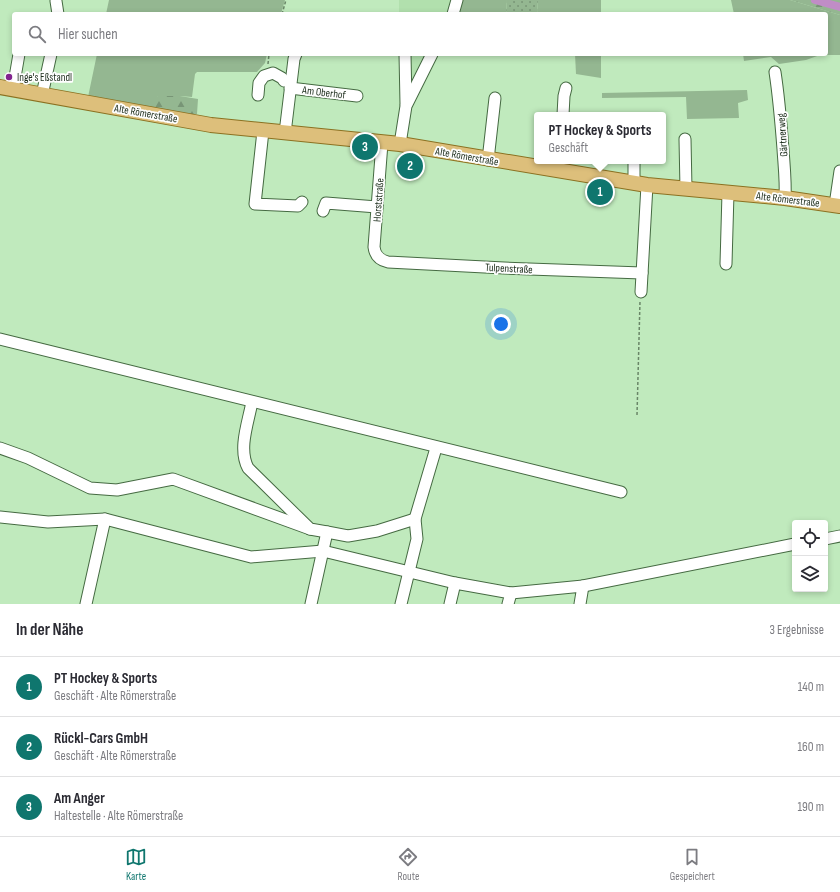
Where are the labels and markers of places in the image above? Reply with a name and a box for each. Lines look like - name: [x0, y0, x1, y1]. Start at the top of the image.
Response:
- place label: Inge's Eßstandl: [17, 71, 72, 84]
- marker: Inge's Eßstandl: [4, 72, 14, 82]
- pin: 3: [352, 132, 378, 162]
- pin: 2: [397, 151, 423, 181]
- pin: 1: [587, 177, 613, 207]

